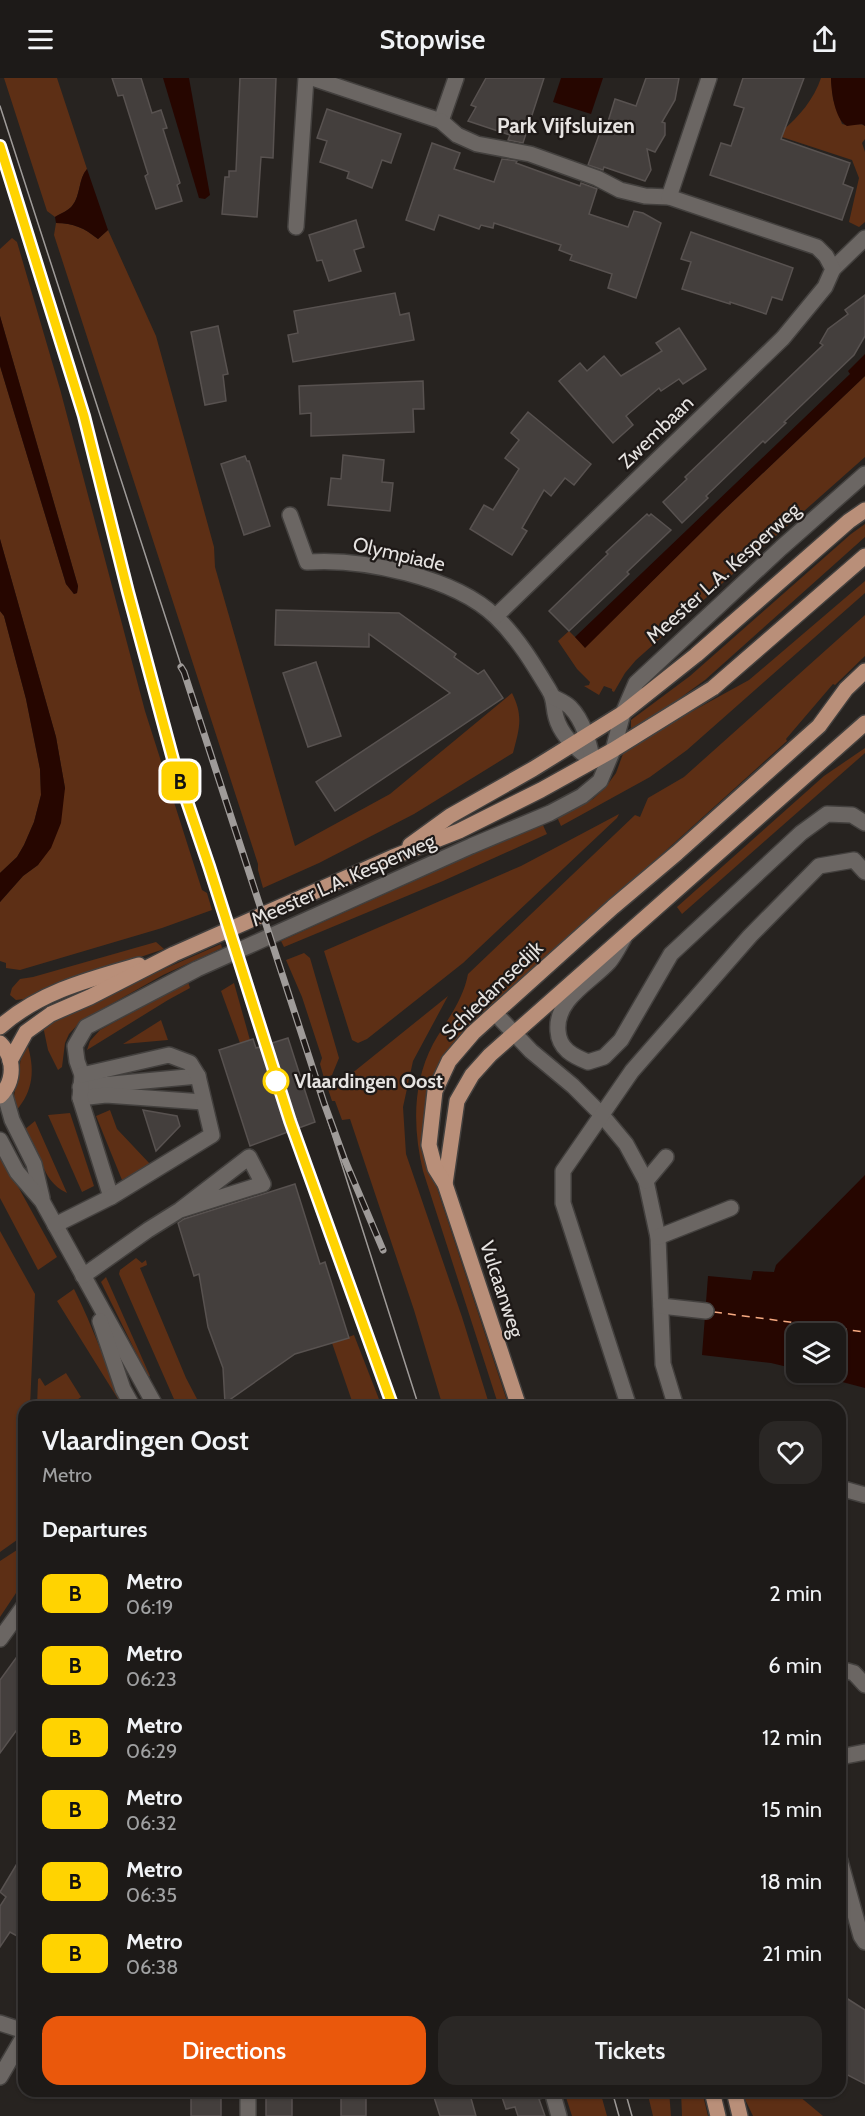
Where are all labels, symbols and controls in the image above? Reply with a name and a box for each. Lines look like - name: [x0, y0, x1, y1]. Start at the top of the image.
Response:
- icon: menu: [24, 23, 57, 56]
- text: Stopwise: [380, 23, 485, 56]
- icon: share: [808, 23, 841, 56]
- district label: Park Vijfsluizen: [497, 113, 635, 138]
- street label: Zwembaan: [614, 391, 698, 473]
- street label: Meester L.A. Kesperweg: [641, 497, 806, 649]
- street label: Olympiade: [351, 532, 447, 576]
- line badge: B: [160, 762, 200, 800]
- text: B: [173, 769, 187, 794]
- street label: Meester L.A. Kesperweg: [247, 828, 440, 931]
- street label: Schiedamsedijk: [436, 936, 548, 1044]
- marker: Vlaardingen Oost: [263, 1068, 289, 1094]
- place label: Vlaardingen Oost: [294, 1069, 443, 1093]
- street label: Vulcaanweg: [475, 1238, 529, 1341]
- map controls: [786, 1323, 846, 1383]
- button: layers: [786, 1323, 846, 1383]
- button: heart: [759, 1421, 822, 1484]
- text: Vlaardingen Oost: [42, 1423, 249, 1457]
- text: Metro: [42, 1463, 92, 1487]
- text: Departures: [42, 1516, 147, 1543]
- text: Metro: [126, 1568, 183, 1595]
- text: 2 min: [769, 1580, 822, 1607]
- text: B: [68, 1581, 82, 1606]
- text: 06:19: [126, 1595, 173, 1619]
- text: Metro: [126, 1640, 183, 1667]
- text: 6 min: [768, 1652, 822, 1679]
- text: B: [68, 1653, 82, 1678]
- text: 06:23: [126, 1667, 177, 1691]
- text: Metro: [126, 1712, 183, 1739]
- text: 12 min: [762, 1724, 822, 1751]
- text: B: [68, 1725, 82, 1750]
- text: 06:29: [126, 1739, 177, 1763]
- text: Metro: [126, 1784, 183, 1811]
- text: 15 min: [762, 1796, 822, 1823]
- text: B: [68, 1797, 82, 1822]
- text: 06:32: [126, 1811, 177, 1835]
- text: Metro: [126, 1856, 183, 1883]
- text: 18 min: [760, 1868, 822, 1895]
- text: B: [68, 1869, 82, 1894]
- text: 06:35: [126, 1883, 177, 1907]
- text: Metro: [126, 1928, 183, 1955]
- text: 21 min: [762, 1940, 822, 1967]
- text: B: [68, 1941, 82, 1966]
- text: 06:38: [126, 1955, 178, 1979]
- button: Directions: [42, 2016, 426, 2085]
- button: Tickets: [438, 2016, 822, 2085]

